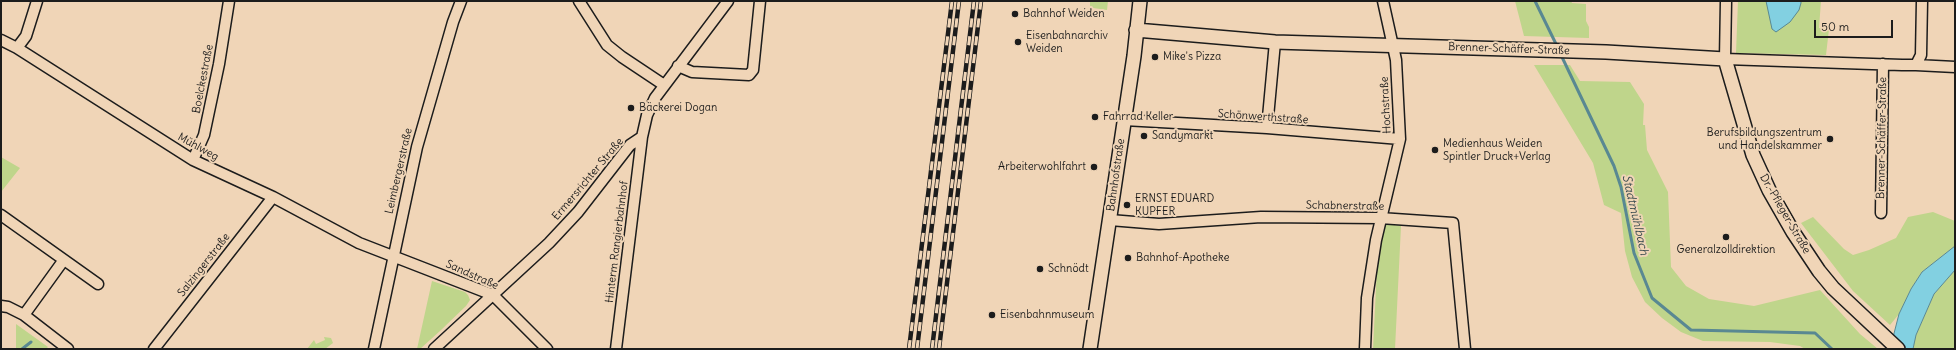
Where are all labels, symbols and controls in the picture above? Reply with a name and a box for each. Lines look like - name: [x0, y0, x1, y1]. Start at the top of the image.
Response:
- place label: Bahnhof Weiden: [1023, 7, 1105, 21]
- marker: Bahnhof Weiden: [1010, 9, 1020, 19]
- scale bar: [1816, 12, 1895, 38]
- text: 50 m: [1821, 19, 1849, 34]
- place label: Eisenbahnarchiv Weiden: [1026, 29, 1108, 55]
- marker: Eisenbahnarchiv Weiden: [1013, 37, 1023, 47]
- street label: Brenner-Schäffer-Straße: [1448, 40, 1570, 58]
- street label: Boelckestraße: [190, 43, 216, 115]
- place label: Mike's Pizza: [1163, 50, 1221, 64]
- marker: Mike's Pizza: [1150, 52, 1160, 62]
- street label: Hochstraße: [1378, 76, 1394, 134]
- street label: Brenner-Schäffer-Straße: [1874, 77, 1890, 199]
- place label: Bäckerei Dogan: [639, 101, 717, 115]
- marker: Bäckerei Dogan: [626, 103, 636, 113]
- street label: Schönwerthstraße: [1217, 107, 1309, 127]
- place label: Fahrrad Keller: [1103, 110, 1173, 124]
- marker: Fahrrad Keller: [1090, 112, 1100, 122]
- place label: Berufsbildungszentrum und Handelskammer: [1706, 126, 1822, 152]
- street label: Leimbergerstraße: [383, 127, 415, 215]
- place label: Sandymarkt: [1152, 129, 1213, 143]
- street label: Mühlweg: [175, 130, 221, 164]
- marker: Sandymarkt: [1139, 131, 1149, 141]
- marker: Berufsbildungszentrum und Handelskammer: [1825, 134, 1835, 144]
- street label: Ermersrichter Straße: [550, 135, 626, 223]
- place label: Medienhaus Weiden Spintler Druck+Verlag: [1443, 137, 1551, 163]
- street label: Bahnhofstraße: [1104, 138, 1128, 212]
- marker: Medienhaus Weiden Spintler Druck+Verlag: [1430, 145, 1440, 155]
- place label: Arbeiterwohlfahrt: [998, 160, 1086, 174]
- marker: Arbeiterwohlfahrt: [1089, 162, 1099, 172]
- street label: Dr.-Pfleger-Straße: [1757, 172, 1813, 256]
- water label: Stadtmühlbach: [1619, 173, 1651, 257]
- street label: Hinterm Rangierbahnhof: [603, 180, 631, 304]
- place label: ERNST EDUARD KUPFER: [1135, 192, 1214, 218]
- street label: Schabnerstraße: [1306, 199, 1384, 213]
- marker: ERNST EDUARD KUPFER: [1122, 200, 1132, 210]
- street label: Salzingerstraße: [175, 231, 233, 299]
- marker: Generalzolldirektion: [1721, 232, 1731, 242]
- place label: Generalzolldirektion: [1677, 243, 1775, 257]
- place label: Bahnhof-Apotheke: [1136, 251, 1229, 265]
- marker: Bahnhof-Apotheke: [1123, 253, 1133, 263]
- street label: Sandstraße: [444, 257, 500, 293]
- place label: Schnödt: [1048, 262, 1089, 276]
- marker: Schnödt: [1035, 264, 1045, 274]
- place label: Eisenbahnmuseum: [1000, 308, 1094, 322]
- marker: Eisenbahnmuseum: [987, 310, 997, 320]

